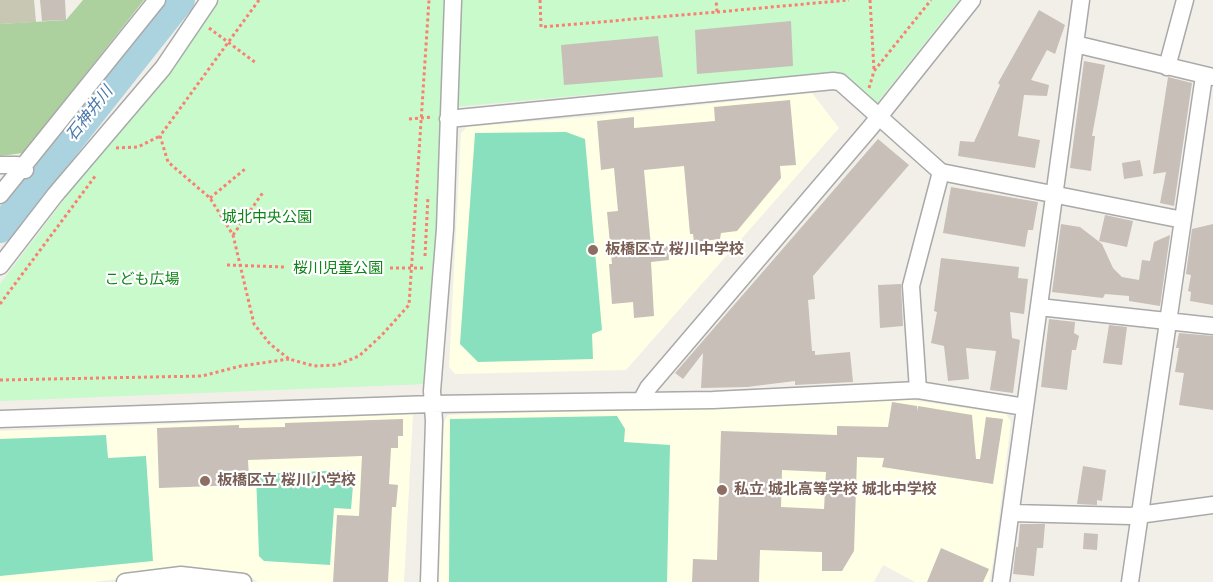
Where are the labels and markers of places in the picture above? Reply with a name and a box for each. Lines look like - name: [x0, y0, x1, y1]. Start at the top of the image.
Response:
- place label: 板橋区立 桜川中学校: [605, 241, 744, 259]
- marker: 板橋区立 桜川中学校: [586, 243, 600, 257]
- place label: 板橋区立 桜川小学校: [217, 472, 356, 490]
- marker: 板橋区立 桜川小学校: [198, 474, 212, 488]
- place label: 私立 城北高等学校 城北中学校: [734, 481, 937, 499]
- marker: 私立 城北高等学校 城北中学校: [715, 483, 729, 497]

